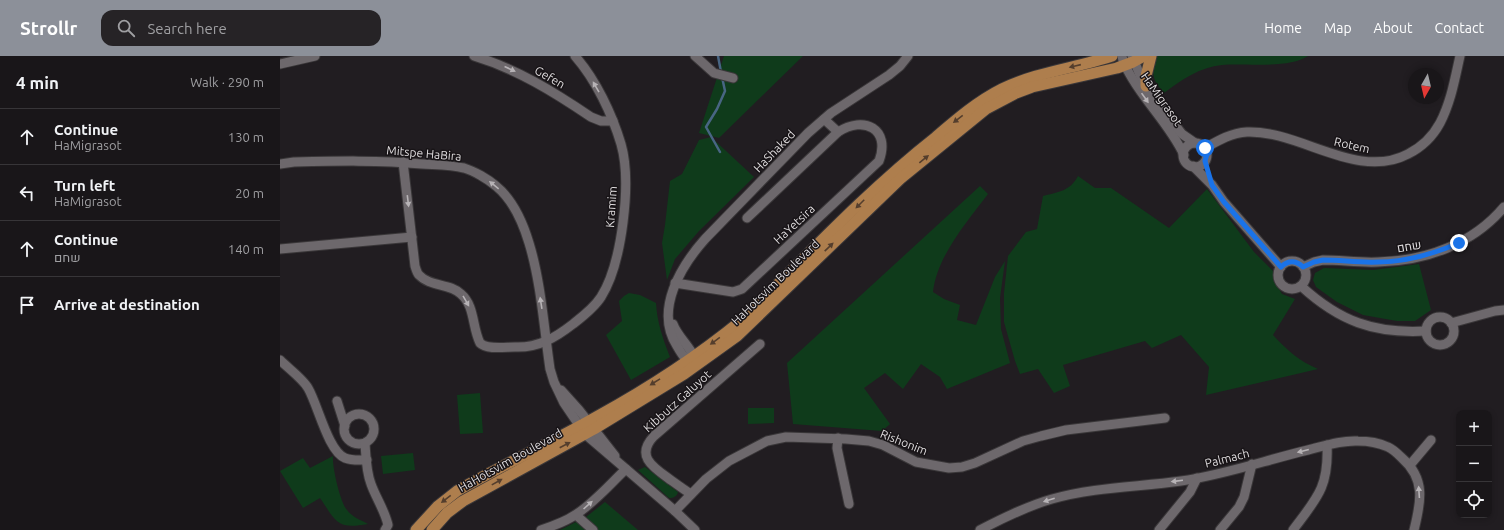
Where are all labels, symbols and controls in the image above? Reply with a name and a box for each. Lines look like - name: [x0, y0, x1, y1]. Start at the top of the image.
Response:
- search box: [101, 10, 381, 46]
- text: Strollr: [20, 17, 77, 39]
- icon: search: [115, 17, 137, 39]
- text: Search here: [147, 20, 227, 37]
- text: Home: [1264, 20, 1302, 36]
- text: Map: [1324, 20, 1352, 36]
- text: About: [1374, 20, 1413, 36]
- text: Contact: [1435, 20, 1484, 36]
- street label: Gefen: [533, 63, 567, 91]
- one-way arrow: [1069, 64, 1081, 70]
- one-way arrow: [505, 66, 516, 72]
- north arrow: [1408, 68, 1444, 104]
- street label: HaMigrasot: [1139, 70, 1185, 129]
- text: 4 min: [16, 73, 59, 92]
- text: Walk · 290 m: [190, 75, 264, 89]
- one-way arrow: [593, 81, 600, 93]
- one-way arrow: [1141, 93, 1149, 104]
- one-way arrow: [952, 115, 963, 123]
- text: Continue: [54, 121, 118, 138]
- icon: ahead: [16, 126, 38, 148]
- street label: HaShaked: [751, 127, 797, 175]
- text: 130 m: [228, 130, 264, 144]
- street label: Rotem: [1333, 135, 1371, 155]
- text: HaMigrasot: [54, 138, 122, 152]
- route start: [1196, 139, 1214, 157]
- street label: Mitspe HaBira: [386, 143, 462, 163]
- one-way arrow: [919, 154, 930, 163]
- text: Turn left: [54, 177, 115, 194]
- one-way arrow: [489, 181, 499, 190]
- icon: left: [16, 182, 38, 204]
- text: 20 m: [235, 186, 264, 200]
- street label: Kramim: [603, 186, 619, 228]
- text: HaMigrasot: [54, 194, 122, 208]
- one-way arrow: [404, 195, 411, 207]
- one-way arrow: [855, 199, 865, 209]
- street label: HaYetsira: [771, 202, 817, 246]
- text: Continue: [54, 231, 118, 248]
- route end: [1450, 234, 1468, 252]
- street label: HaHotsvim Boulevard: [729, 237, 821, 327]
- street label: שחם: [1396, 237, 1422, 255]
- icon: ahead: [16, 238, 38, 260]
- text: 140 m: [228, 242, 264, 256]
- one-way arrow: [824, 242, 834, 252]
- text: שחם: [54, 250, 80, 264]
- icon: arrive: [16, 294, 38, 316]
- one-way arrow: [462, 295, 469, 306]
- text: Arrive at destination: [54, 296, 200, 313]
- one-way arrow: [537, 297, 543, 309]
- one-way arrow: [709, 337, 720, 345]
- street label: Kibbutz Galuyot: [641, 367, 713, 435]
- one-way arrow: [649, 378, 660, 386]
- map controls: [1456, 410, 1492, 518]
- button: +: [1456, 410, 1492, 446]
- street label: HaHotsvim Boulevard: [456, 426, 564, 494]
- street label: Rishonim: [879, 427, 929, 457]
- one-way arrow: [559, 442, 570, 449]
- street label: Palmach: [1203, 446, 1251, 470]
- button: −: [1456, 446, 1492, 482]
- one-way arrow: [1297, 448, 1310, 454]
- one-way arrow: [1171, 478, 1183, 485]
- one-way arrow: [491, 479, 502, 486]
- button: locate: [1456, 482, 1492, 518]
- one-way arrow: [1416, 486, 1423, 498]
- one-way arrow: [441, 495, 452, 503]
- one-way arrow: [1042, 497, 1054, 503]
- one-way arrow: [582, 501, 593, 510]

